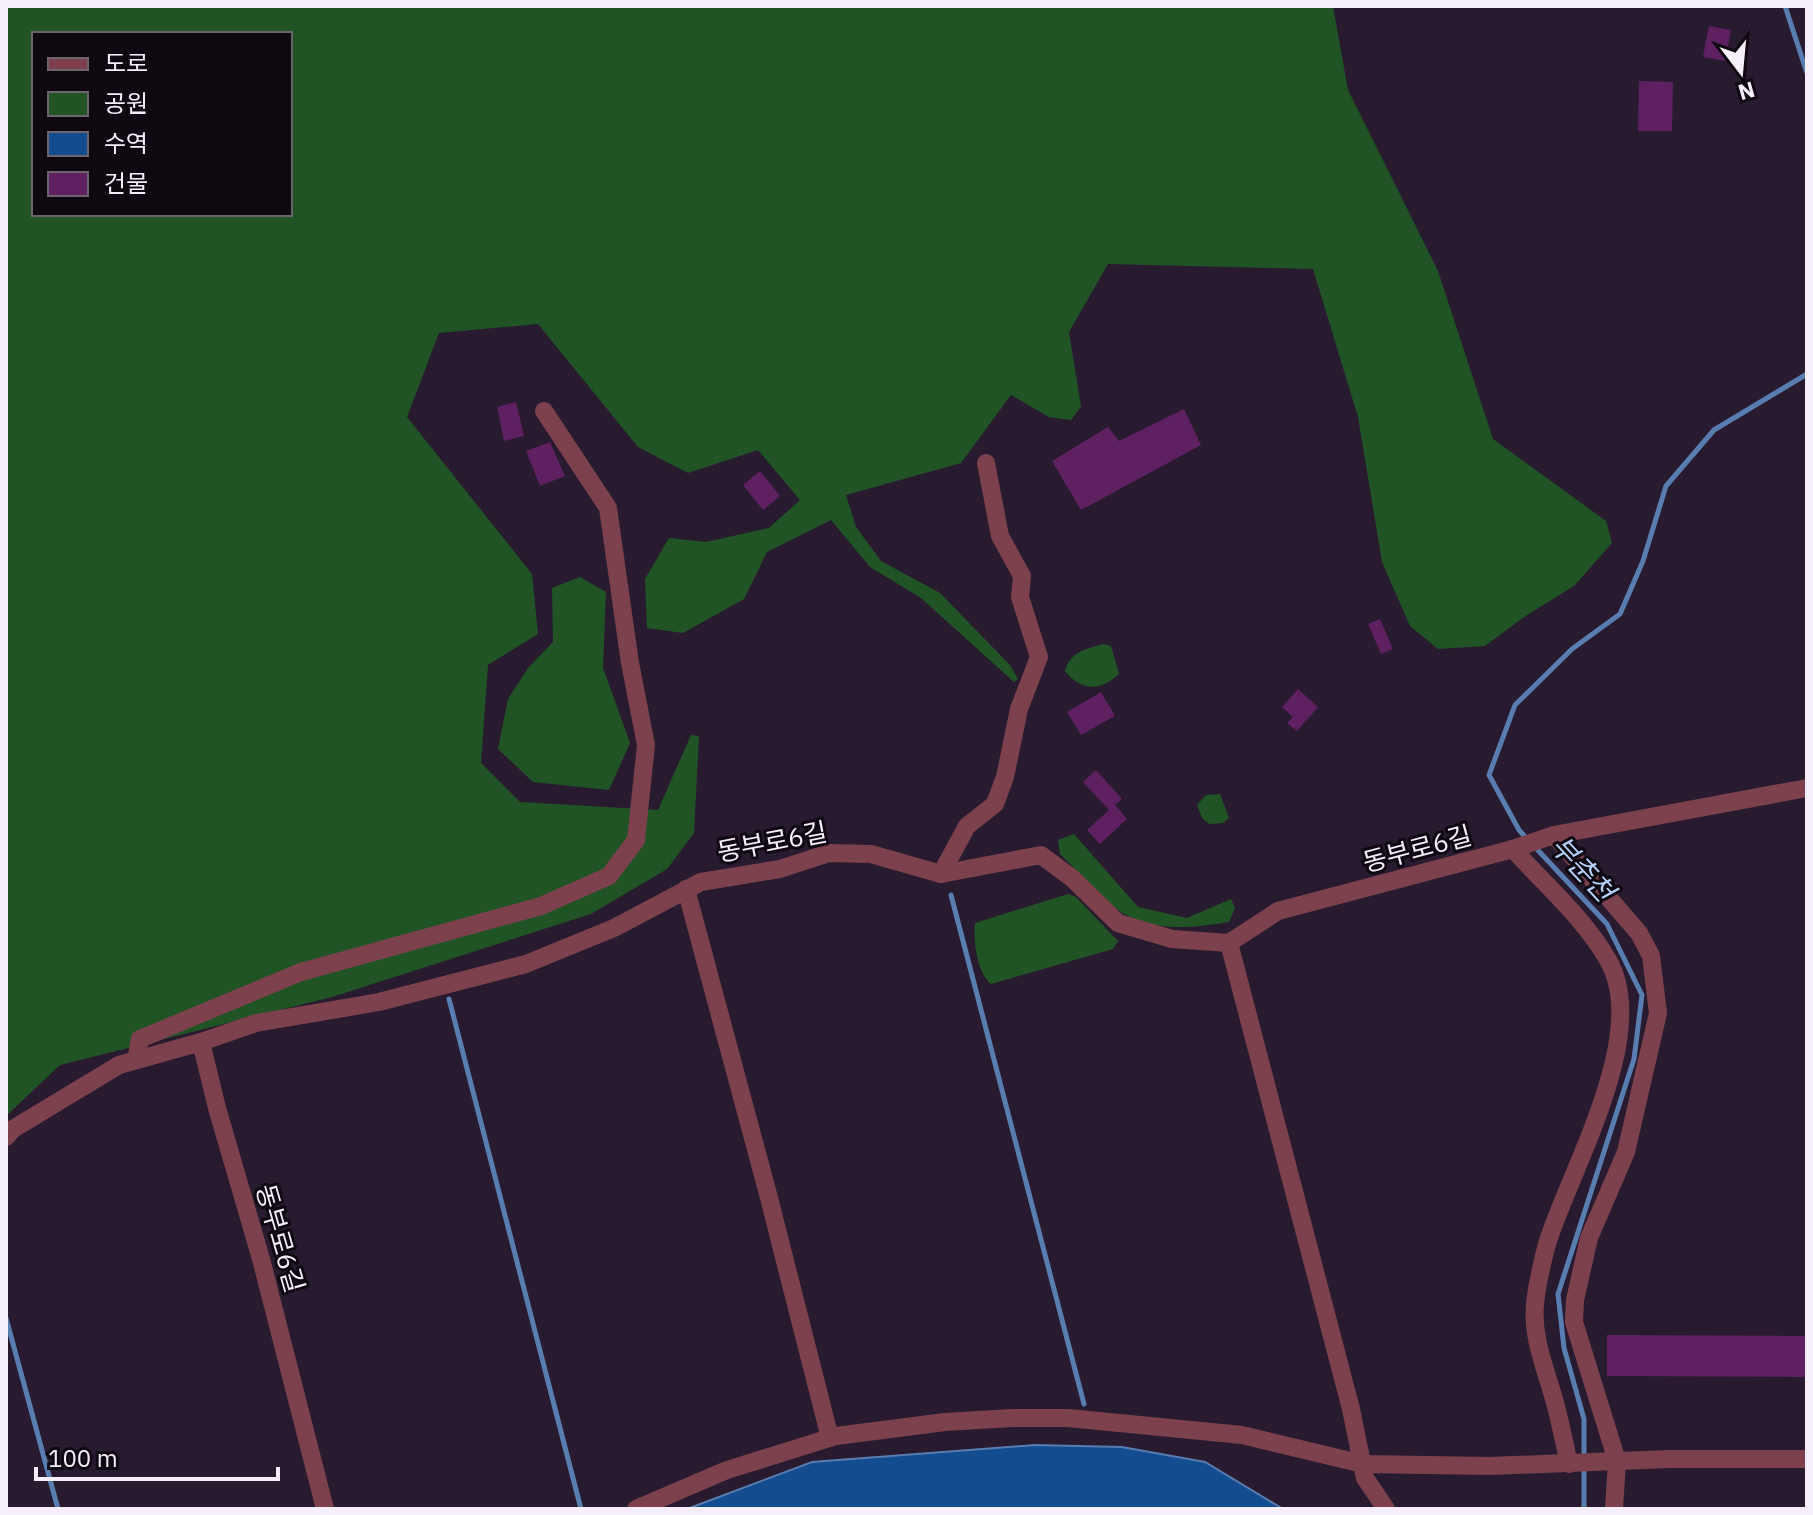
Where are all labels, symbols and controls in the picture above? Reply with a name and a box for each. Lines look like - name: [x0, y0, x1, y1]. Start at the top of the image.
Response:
- legend: [32, 32, 292, 216]
- north arrow: [1701, 32, 1781, 112]
- text: 도로: [104, 47, 148, 79]
- text: N: [1735, 76, 1758, 108]
- text: 공원: [104, 87, 148, 119]
- text: 수역: [104, 127, 148, 159]
- text: 건물: [104, 167, 148, 199]
- street label: 동부로6길: [714, 814, 830, 868]
- street label: 동부로6길: [1359, 817, 1475, 879]
- water label: 부춘천: [1543, 827, 1625, 911]
- street label: 동부로6길: [249, 1180, 313, 1296]
- scale bar: [36, 1431, 278, 1481]
- text: 100 m: [48, 1442, 118, 1474]

